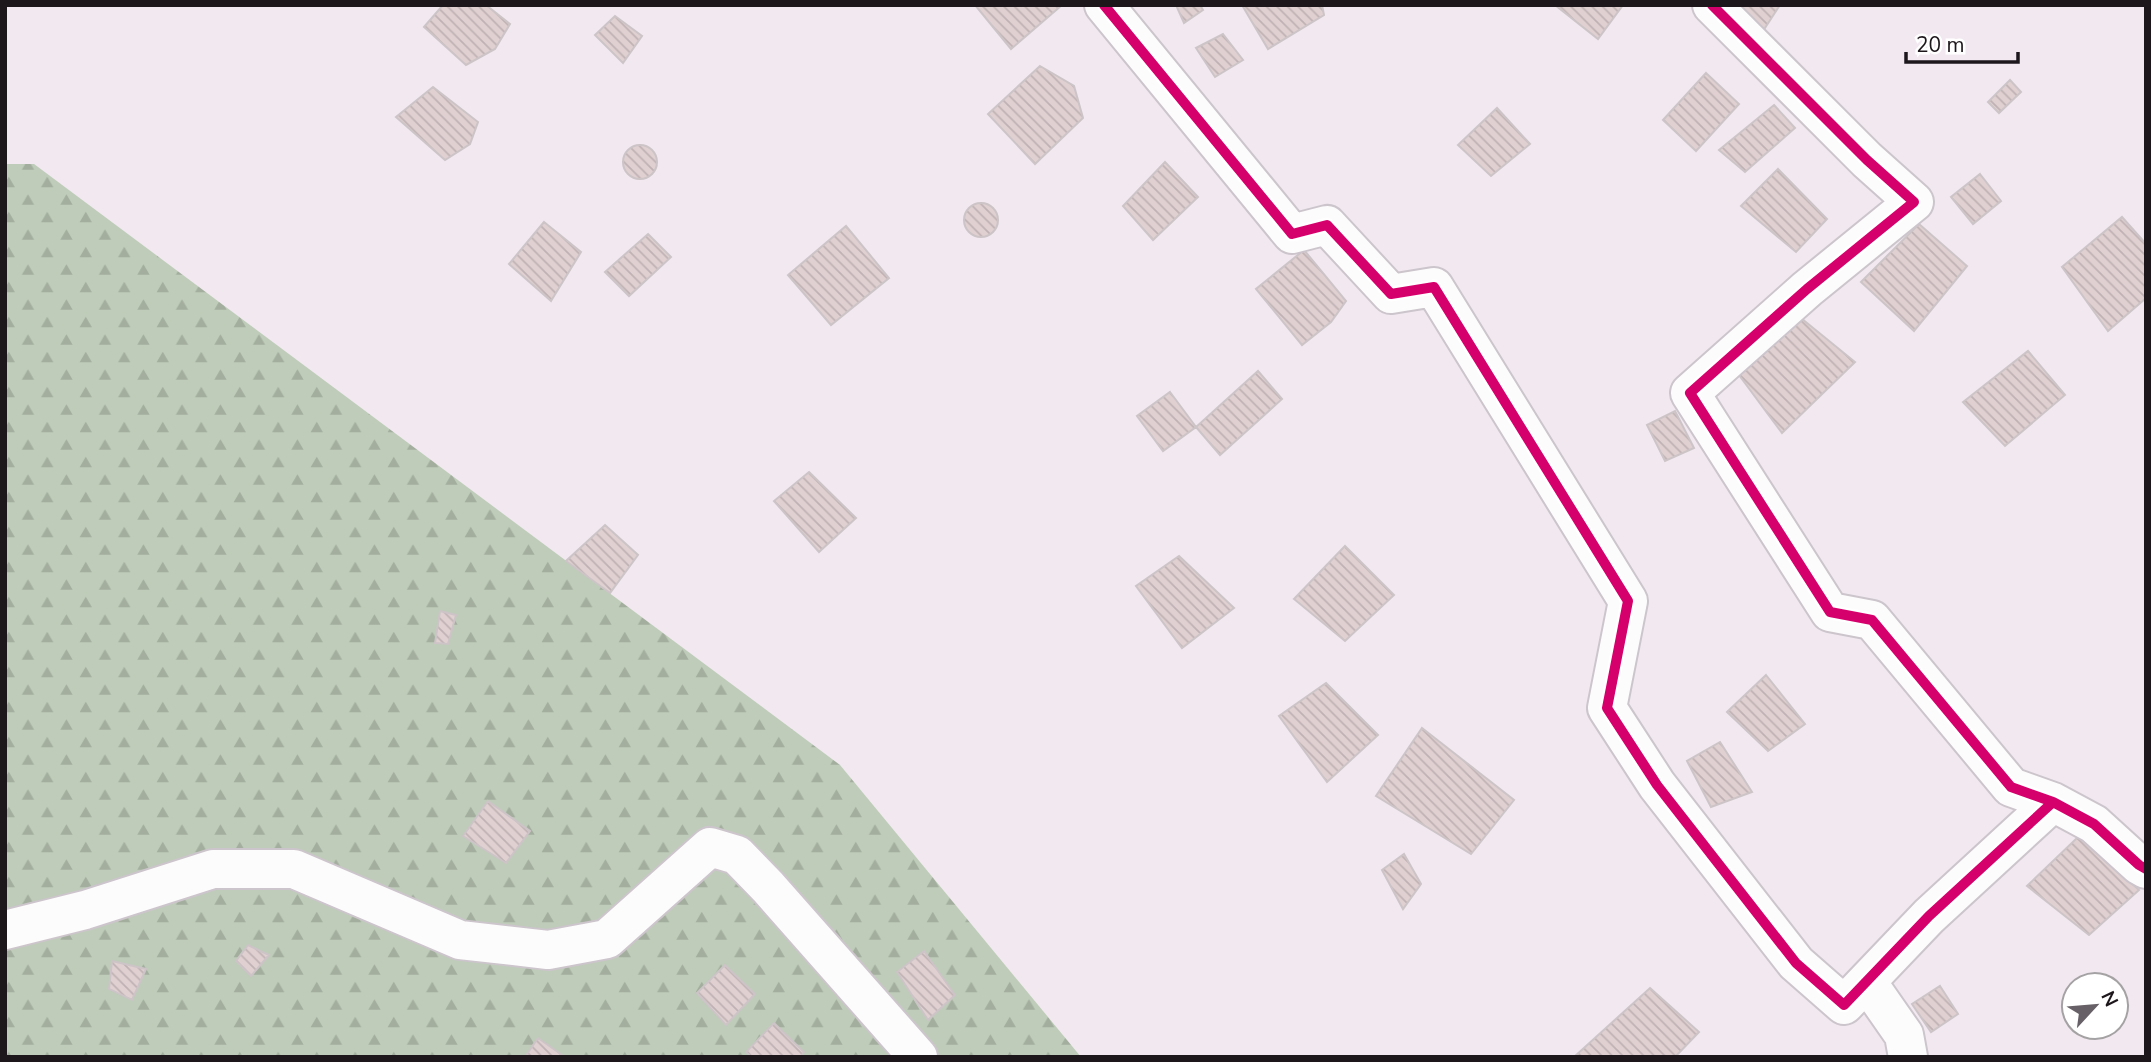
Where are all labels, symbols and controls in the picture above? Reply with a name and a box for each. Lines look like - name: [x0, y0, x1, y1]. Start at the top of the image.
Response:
- scale bar: [1906, 21, 2018, 65]
- text: 20 m: [1916, 31, 1965, 59]
- north arrow: [2060, 971, 2130, 1041]
- text: N: [2095, 987, 2124, 1011]

